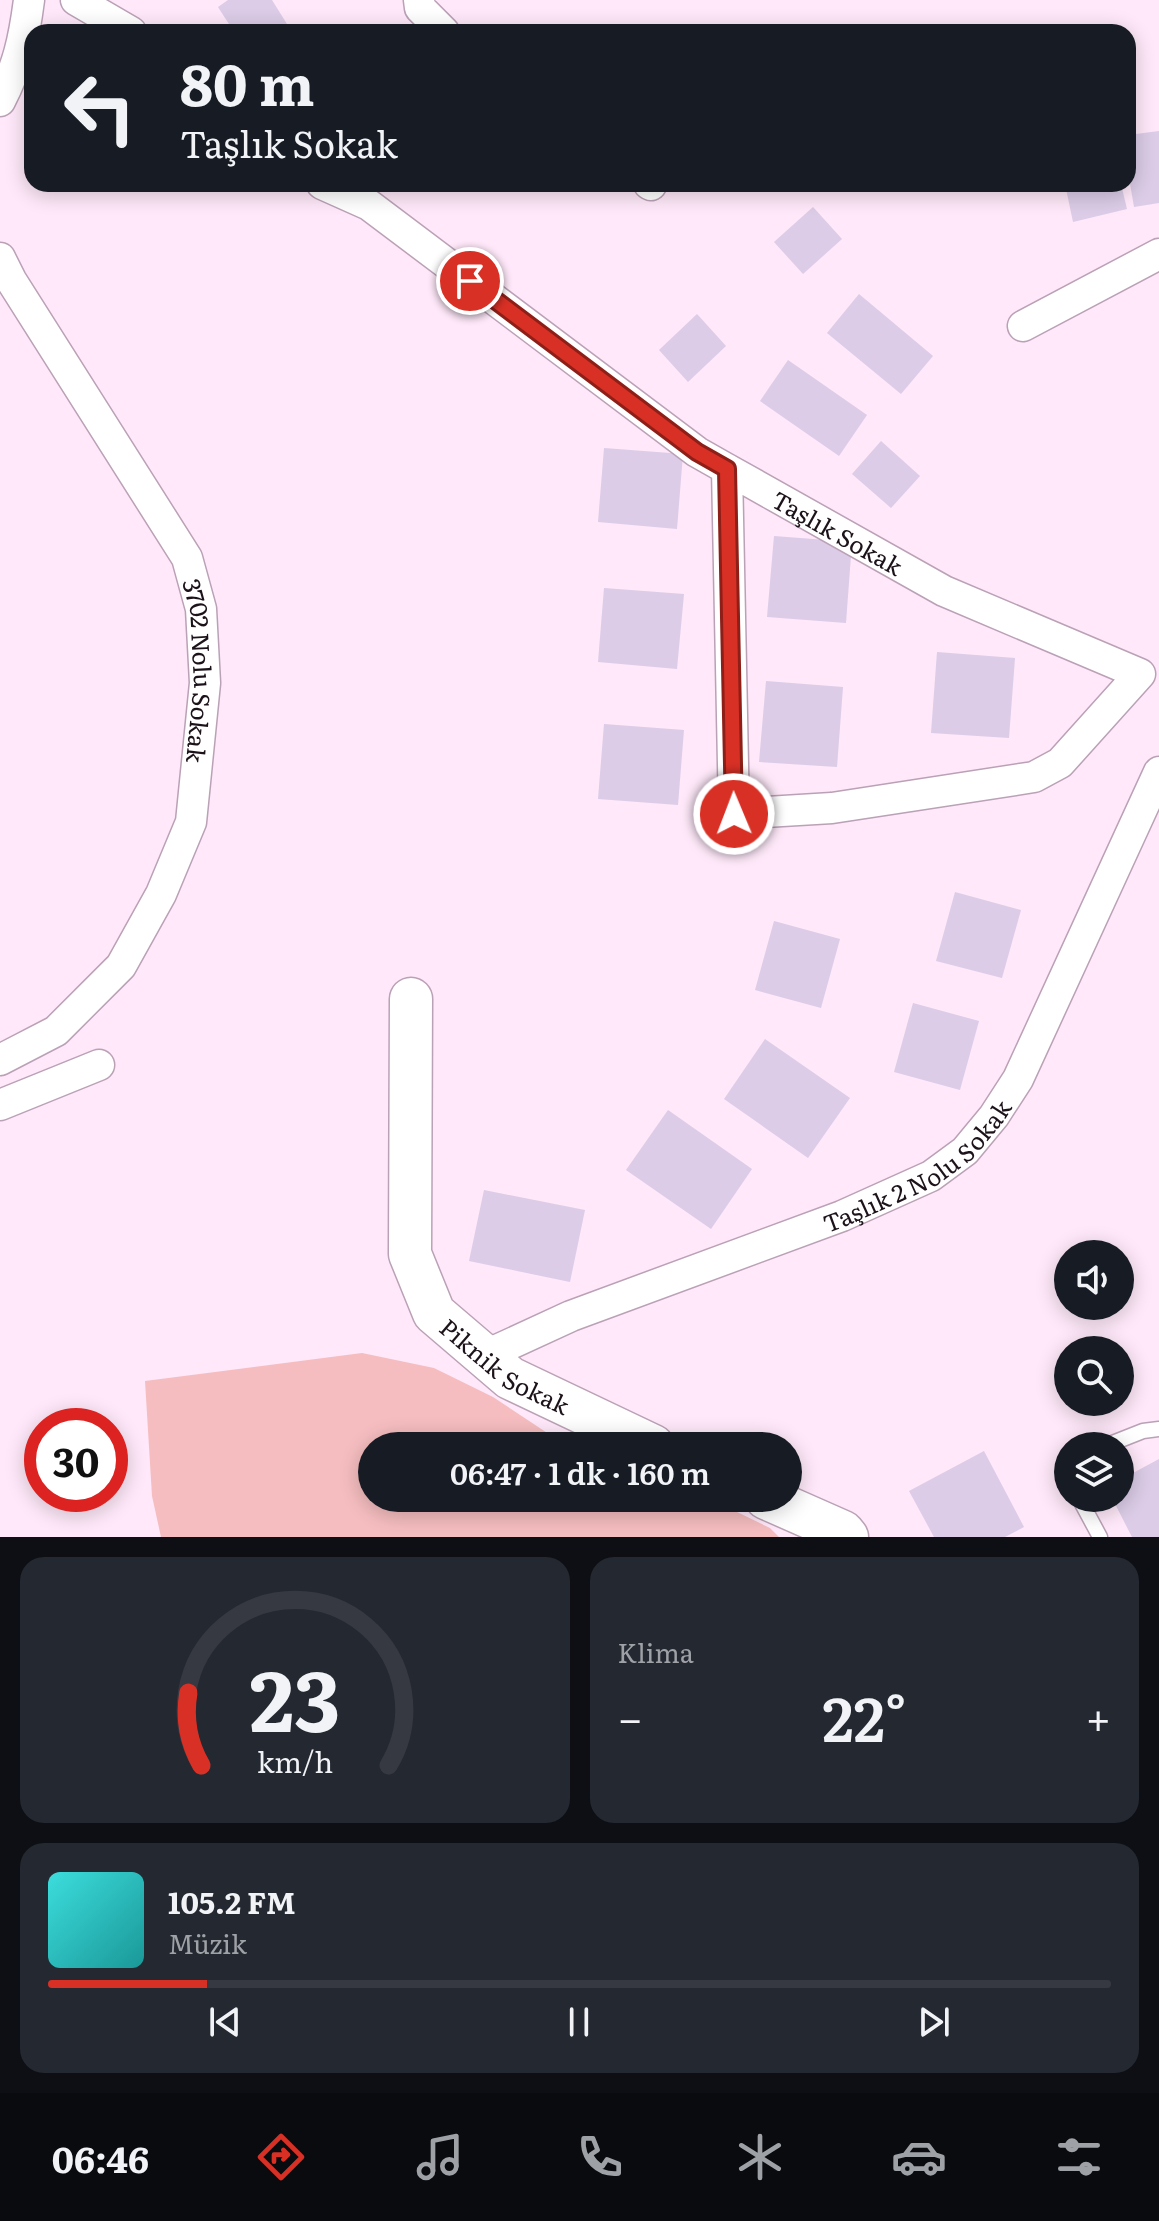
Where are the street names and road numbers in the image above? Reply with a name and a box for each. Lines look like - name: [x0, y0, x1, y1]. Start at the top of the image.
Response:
- street label: Taşlık Sokak: [766, 481, 910, 582]
- street label: 3702 Nolu Sokak: [176, 574, 223, 765]
- street label: Taşlık 2 Nolu Sokak: [817, 1092, 1018, 1239]
- street label: Piknik Sokak: [433, 1309, 576, 1422]

